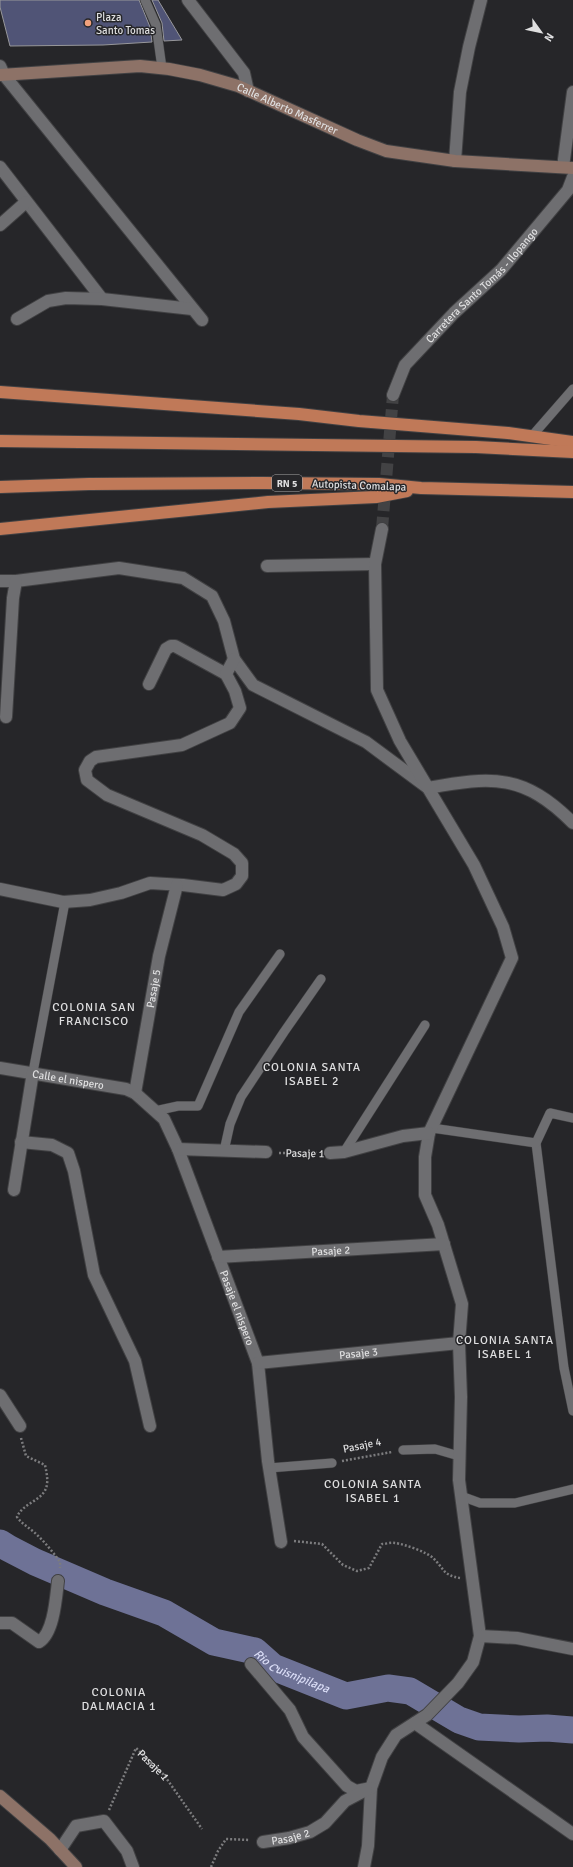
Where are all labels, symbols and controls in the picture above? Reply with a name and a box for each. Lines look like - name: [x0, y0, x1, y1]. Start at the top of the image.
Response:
- place label: Plaza Santo Tomas: [96, 11, 155, 37]
- north arrow: [521, 12, 561, 52]
- marker: Plaza Santo Tomas: [83, 18, 93, 28]
- text: N: [541, 30, 557, 44]
- street label: Calle Alberto Masferrer: [235, 80, 340, 138]
- street label: Carretera Santo Tomás - Ilopango: [423, 225, 541, 346]
- road number: RN 5: [272, 475, 302, 491]
- street label: Autopista Comalapa: [312, 477, 407, 494]
- street label: Pasaje 5: [144, 968, 164, 1009]
- district label: COLONIA SAN FRANCISCO: [52, 1000, 136, 1029]
- district label: COLONIA SANTA ISABEL 2: [263, 1060, 361, 1089]
- street label: Calle el nispero: [31, 1067, 105, 1092]
- street label: Pasaje 1: [285, 1147, 325, 1160]
- street label: Pasaje 2: [311, 1243, 351, 1259]
- street label: Pasaje el nispero: [217, 1269, 257, 1347]
- district label: COLONIA SANTA ISABEL 1: [456, 1333, 554, 1362]
- street label: Pasaje 3: [339, 1345, 379, 1362]
- street label: Pasaje 4: [342, 1435, 382, 1456]
- district label: COLONIA SANTA ISABEL 1: [324, 1477, 422, 1506]
- water label: Rio Cuisnipilapa: [250, 1646, 332, 1697]
- district label: COLONIA DALMACIA 1: [81, 1685, 157, 1714]
- street label: Pasaje 1: [135, 1747, 172, 1783]
- street label: Pasaje 2: [271, 1826, 311, 1848]

